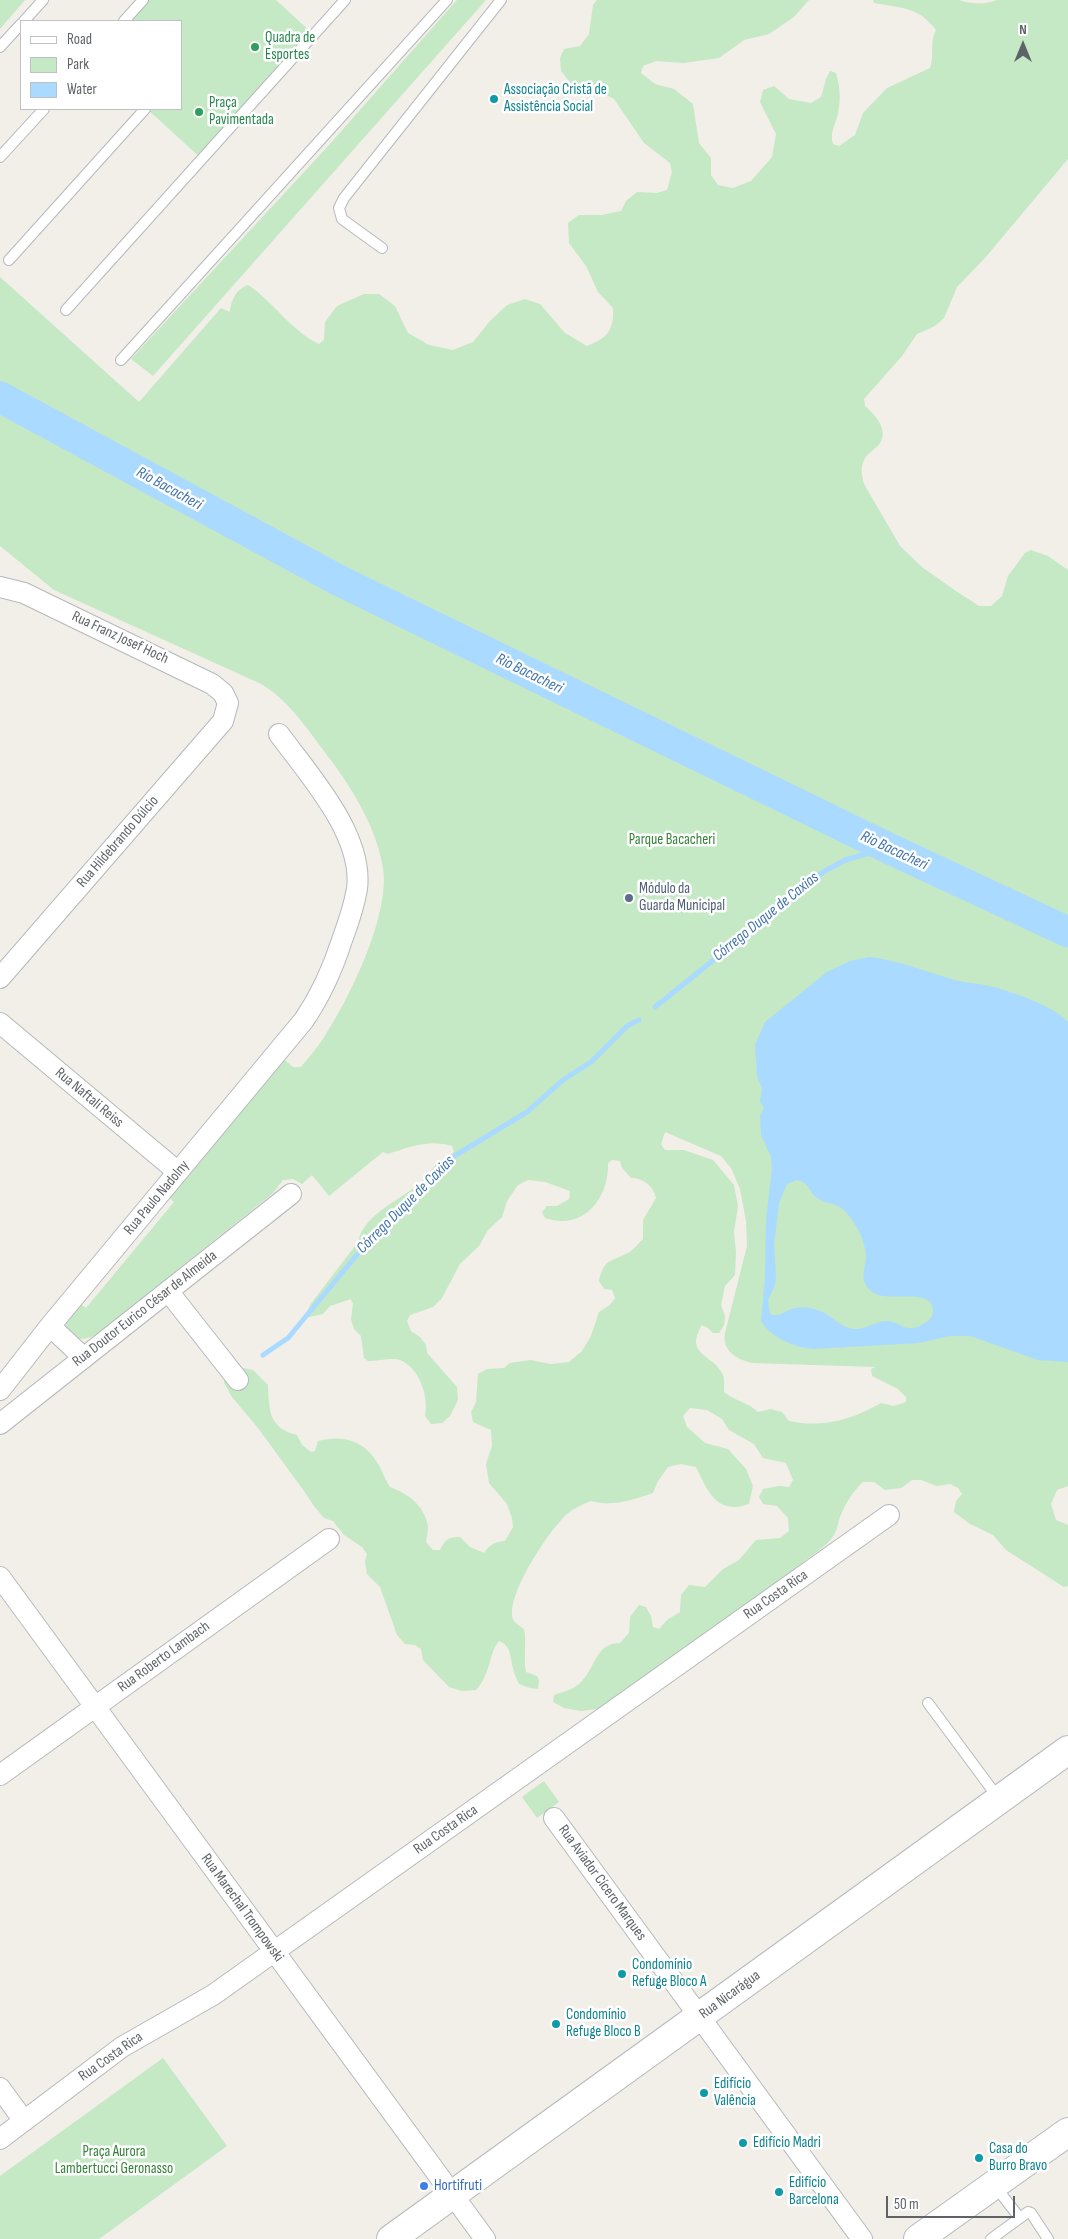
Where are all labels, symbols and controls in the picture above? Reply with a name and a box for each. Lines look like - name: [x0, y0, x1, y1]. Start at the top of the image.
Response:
- legend: [20, 20, 182, 110]
- north arrow: [998, 20, 1048, 70]
- text: N: [1019, 21, 1027, 38]
- place label: Quadra de Esportes: [265, 29, 315, 64]
- text: Road: [67, 30, 92, 49]
- marker: Quadra de Esportes: [249, 41, 261, 53]
- text: Park: [67, 55, 89, 74]
- text: Water: [67, 80, 97, 99]
- place label: Associação Cristã de Assistência Social: [504, 81, 607, 116]
- marker: Associação Cristã de Assistência Social: [488, 93, 500, 105]
- place label: Praça Pavimentada: [209, 94, 274, 129]
- marker: Praça Pavimentada: [193, 106, 205, 118]
- water label: Rio Bacacheri: [133, 463, 205, 515]
- street label: Rua Franz Josef Hoch: [69, 608, 171, 668]
- water label: Rio Bacacheri: [492, 650, 566, 698]
- street label: Rua Hildebrando Dúlcio: [73, 792, 163, 892]
- water label: Rio Bacacheri: [857, 827, 931, 875]
- park label: Parque Bacacheri: [629, 831, 715, 849]
- water label: Córrego Duque de Caxias: [709, 868, 823, 966]
- place label: Módulo da Guarda Municipal: [639, 880, 725, 915]
- marker: Módulo da Guarda Municipal: [623, 892, 635, 904]
- street label: Rua Naftali Reiss: [51, 1064, 127, 1132]
- water label: Córrego Duque de Caxias: [353, 1152, 459, 1258]
- street label: Rua Paulo Nadolny: [121, 1157, 193, 1239]
- street label: Rua Doutor Eurico César de Almeida: [69, 1247, 221, 1371]
- street label: Rua Costa Rica: [741, 1566, 811, 1624]
- street label: Rua Roberto Lambach: [114, 1618, 214, 1696]
- street label: Rua Costa Rica: [411, 1801, 481, 1859]
- street label: Rua Aviador Cícero Marques: [554, 1822, 650, 1944]
- street label: Rua Marechal Trompowski: [197, 1850, 287, 1966]
- place label: Condomínio Refuge Bloco A: [632, 1956, 706, 1991]
- street label: Rua Nicarágua: [696, 1967, 764, 2023]
- marker: Condomínio Refuge Bloco A: [616, 1968, 628, 1980]
- place label: Condomínio Refuge Bloco B: [566, 2006, 641, 2041]
- marker: Condomínio Refuge Bloco B: [550, 2018, 562, 2030]
- street label: Rua Costa Rica: [76, 2028, 146, 2086]
- place label: Edifício Valência: [714, 2075, 756, 2110]
- marker: Edifício Valência: [698, 2087, 710, 2099]
- place label: Edifício Madri: [753, 2134, 821, 2152]
- marker: Edifício Madri: [737, 2137, 749, 2149]
- place label: Casa do Burro Bravo: [989, 2140, 1047, 2175]
- park label: Praça Aurora Lambertucci Geronasso: [55, 2143, 173, 2178]
- marker: Casa do Burro Bravo: [973, 2152, 985, 2164]
- place label: Edifício Barcelona: [789, 2174, 839, 2209]
- place label: Hortifruti: [434, 2177, 482, 2195]
- marker: Hortifruti: [418, 2180, 430, 2192]
- marker: Edifício Barcelona: [773, 2186, 785, 2198]
- scale bar: [888, 2186, 1017, 2218]
- text: 50 m: [894, 2195, 919, 2214]

